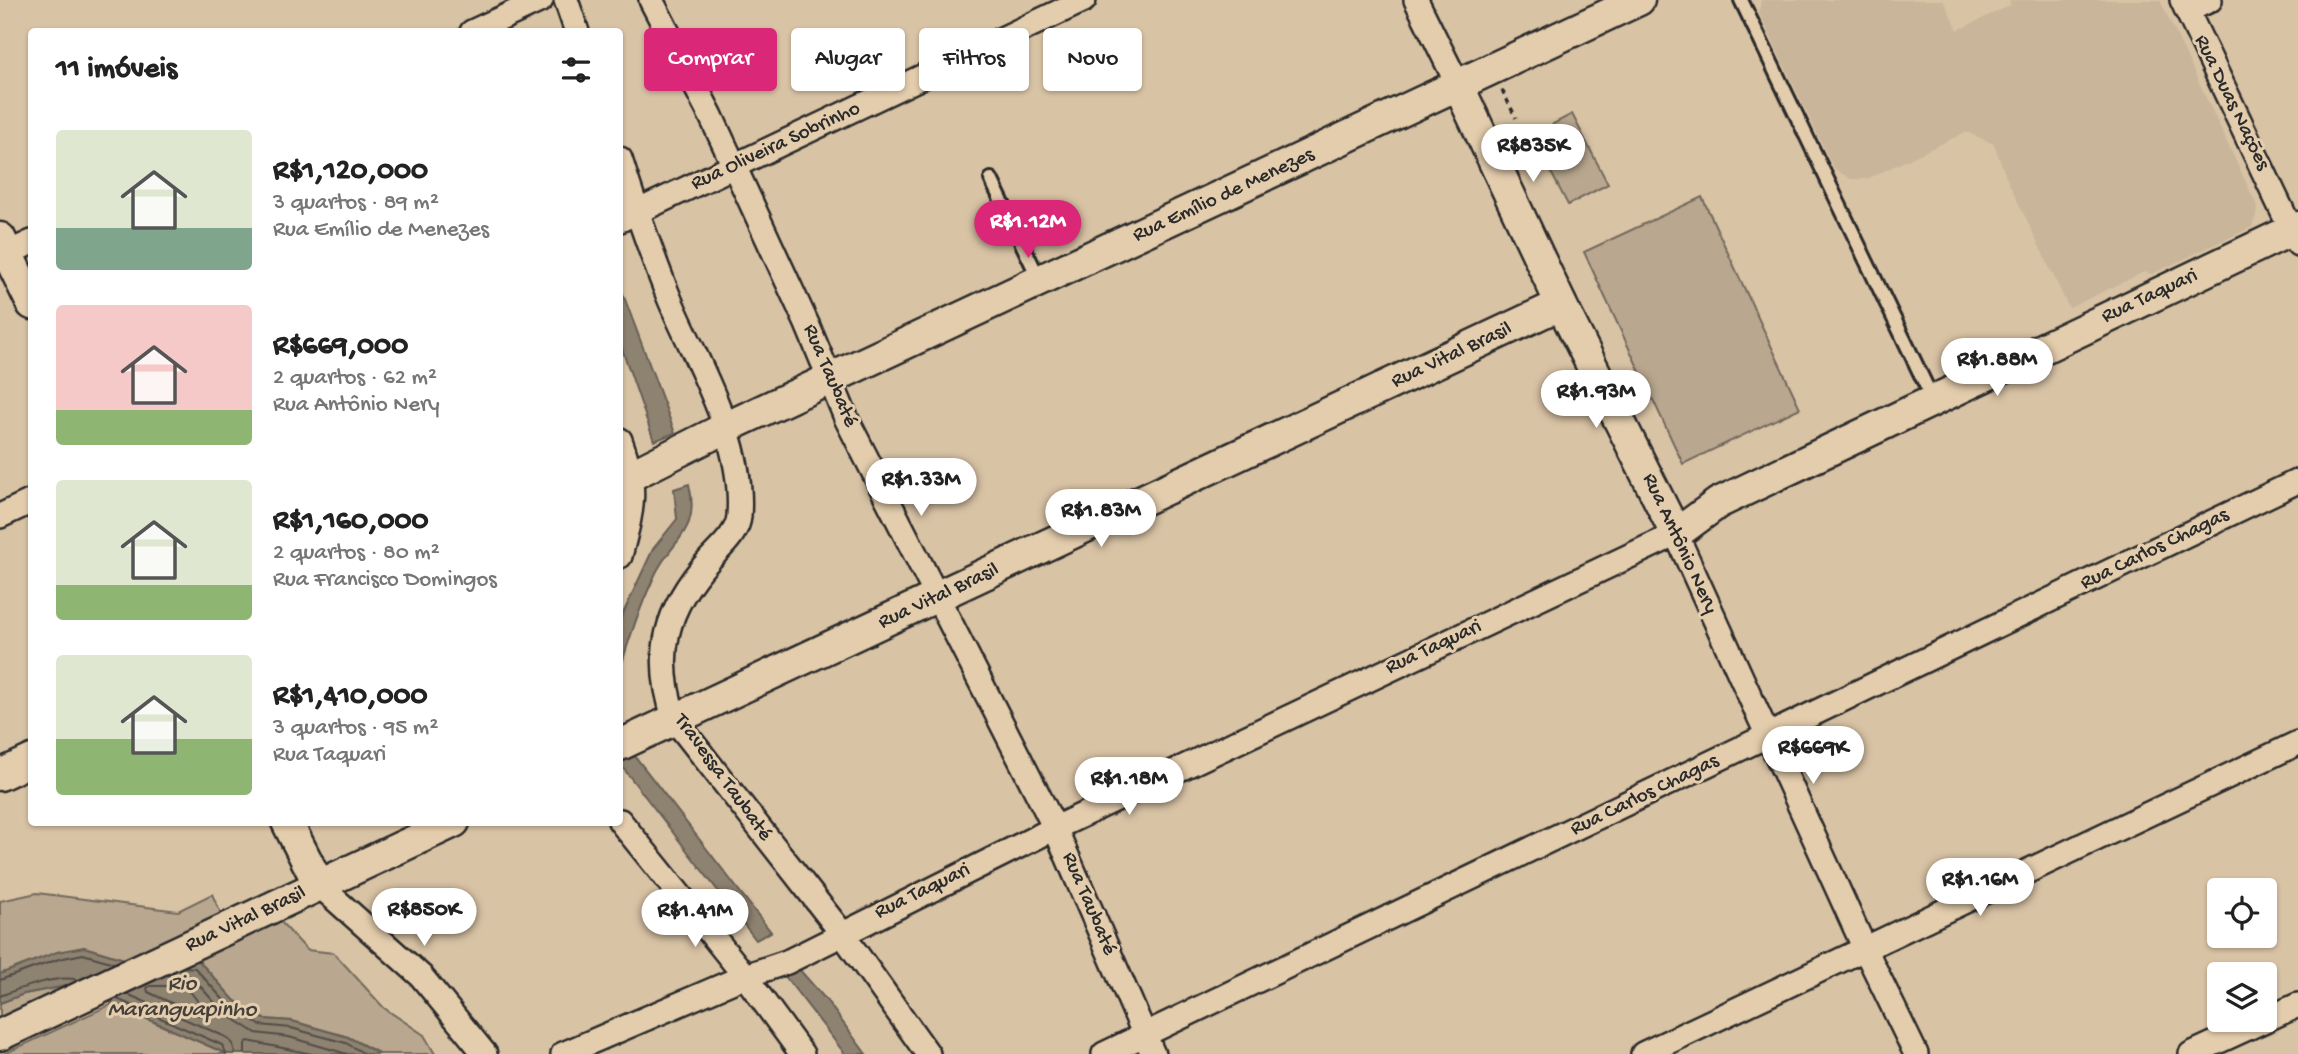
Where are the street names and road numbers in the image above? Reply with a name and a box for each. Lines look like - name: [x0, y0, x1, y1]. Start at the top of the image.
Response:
- street label: Rua Duas Nações: [2187, 31, 2275, 176]
- street label: Rua Oliveira Sobrinho: [687, 97, 865, 197]
- street label: Rua Emílio de Menezes: [1129, 142, 1320, 249]
- street label: Rua Taquari: [2098, 264, 2202, 330]
- street label: Rua Vital Brasil: [1388, 317, 1516, 395]
- street label: Rua Taubaté: [796, 321, 862, 432]
- street label: Rua Antônio Nery: [1636, 470, 1722, 618]
- street label: Rua Carlos Chagas: [2077, 503, 2234, 597]
- street label: Rua Vital Brasil: [875, 558, 1003, 636]
- street label: Rua Taquari: [1382, 615, 1486, 681]
- street label: Travessa Taubaté: [667, 709, 777, 847]
- street label: Rua Carlos Chagas: [1567, 749, 1724, 843]
- street label: Rua Taubaté: [1055, 849, 1121, 960]
- street label: Rua Taquari: [871, 858, 975, 926]
- street label: Rua Vital Brasil: [182, 881, 310, 959]

